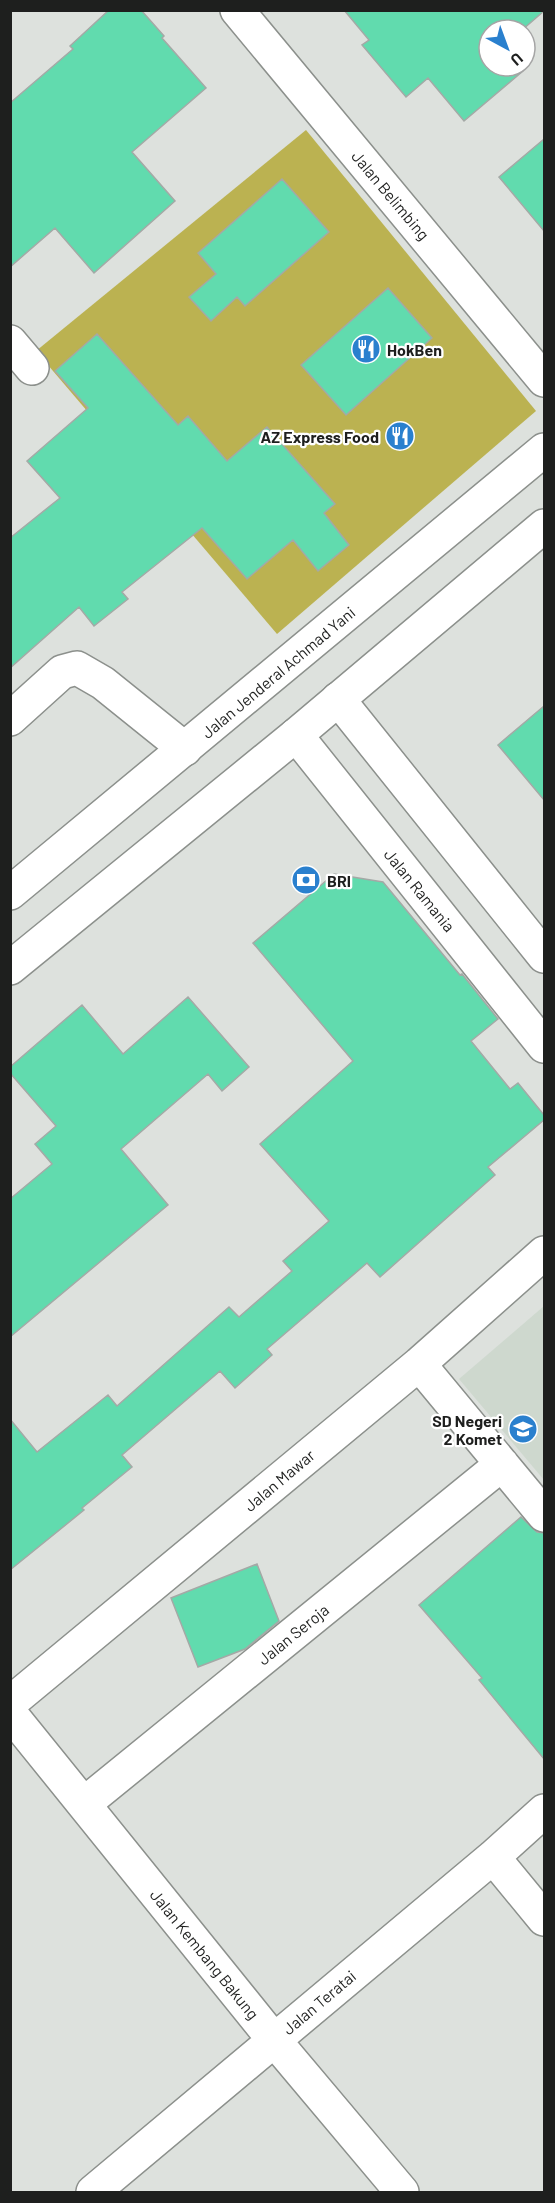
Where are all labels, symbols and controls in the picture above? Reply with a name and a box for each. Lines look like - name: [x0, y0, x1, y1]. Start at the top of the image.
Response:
- north arrow: [477, 18, 537, 78]
- text: U: [507, 49, 527, 70]
- street label: Jalan Belimbing: [348, 147, 434, 243]
- restaurant icon: HokBen: [350, 333, 382, 365]
- place label: HokBen: [387, 340, 442, 359]
- restaurant icon: AZ Express Food: [384, 420, 416, 452]
- place label: AZ Express Food: [260, 427, 379, 446]
- street label: Jalan Jenderal Achmad Yani: [197, 602, 359, 742]
- street label: Jalan Ramania: [381, 845, 459, 935]
- bank icon: BRI: [290, 864, 322, 896]
- place label: BRI: [327, 871, 351, 890]
- place label: SD Negeri 2 Komet: [432, 1411, 502, 1448]
- school or university icon: SD Negeri 2 Komet: [507, 1413, 539, 1445]
- street label: Jalan Mawar: [240, 1445, 318, 1515]
- street label: Jalan Seroja: [254, 1600, 332, 1668]
- street label: Jalan Kembang Bakung: [147, 1885, 263, 2023]
- street label: Jalan Teratai: [279, 1966, 359, 2038]

